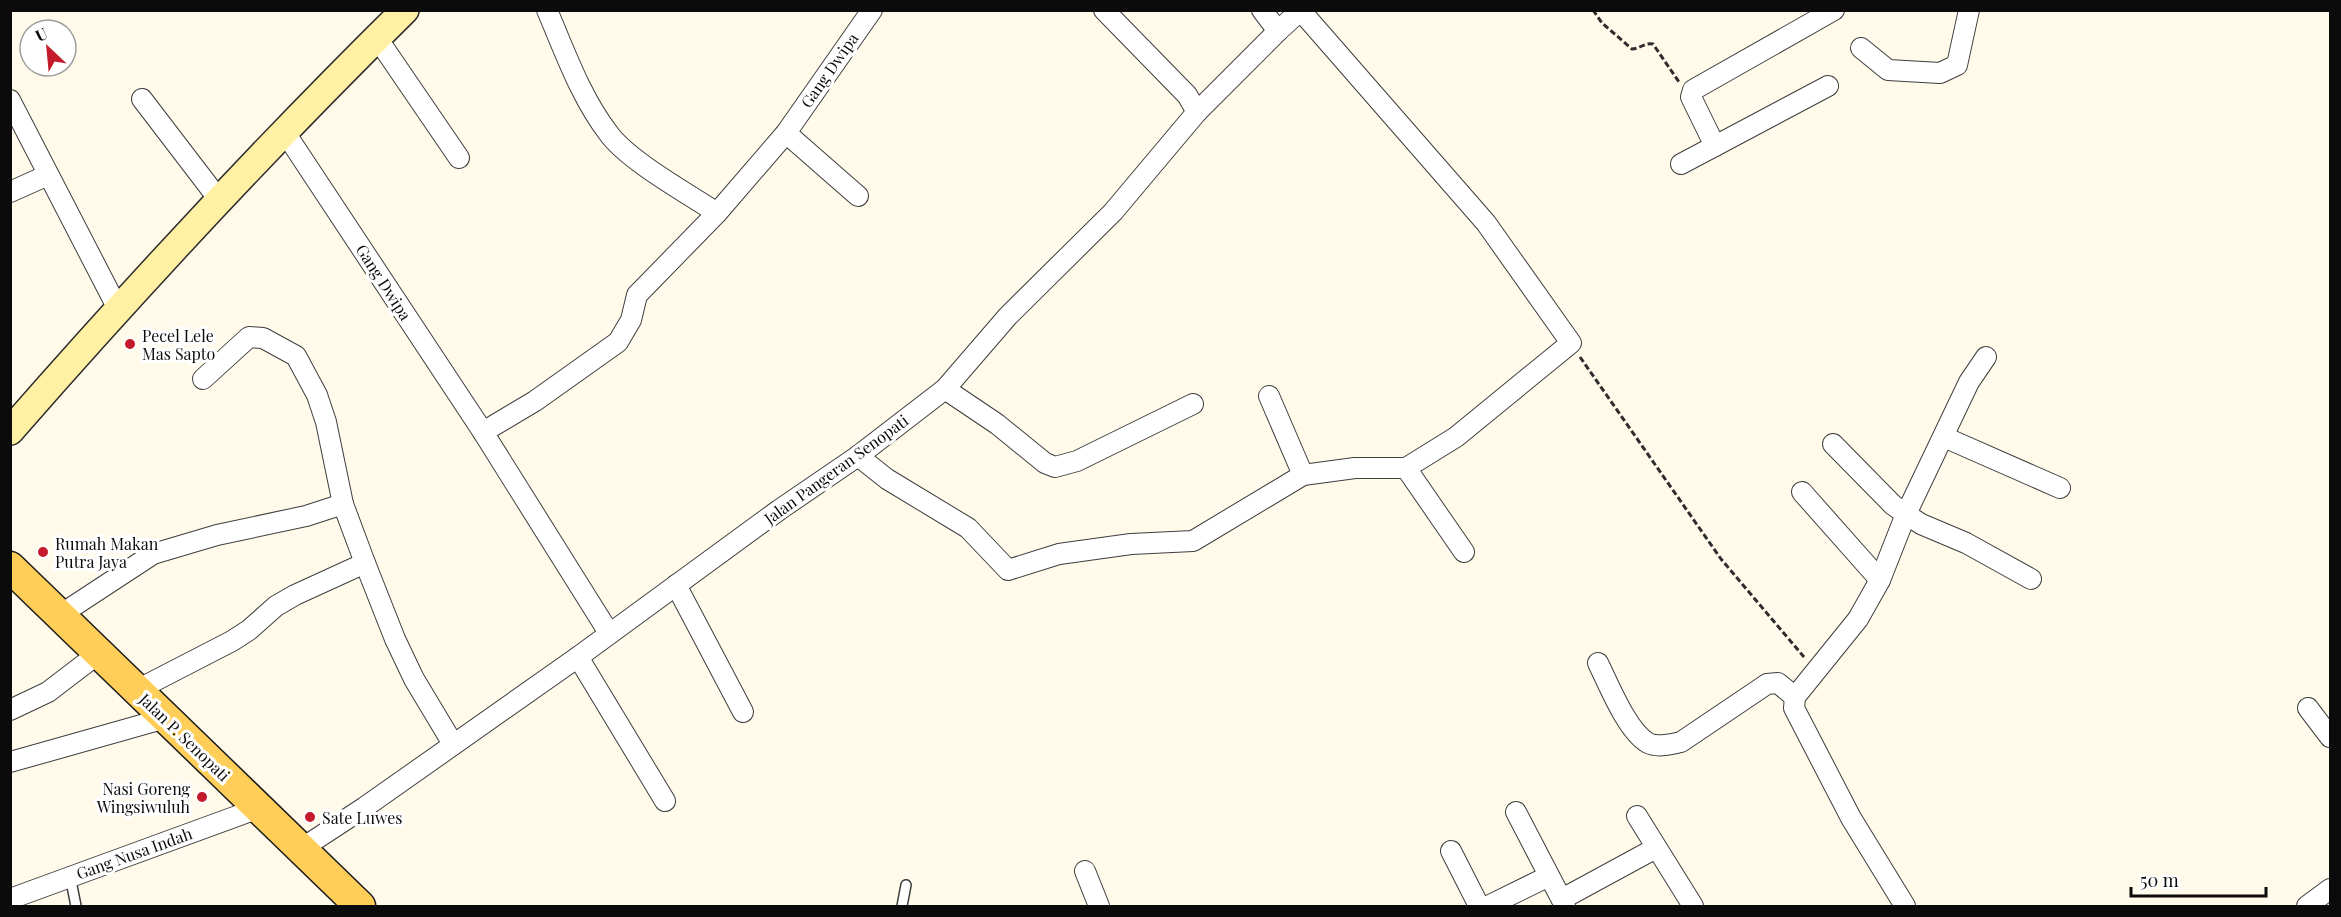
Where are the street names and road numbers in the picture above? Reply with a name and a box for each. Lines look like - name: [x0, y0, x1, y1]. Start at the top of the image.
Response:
- street label: Gang Dwipa: [796, 28, 863, 112]
- street label: Gang Dwipa: [352, 240, 416, 324]
- street label: Jalan Pangeran Senopati: [759, 409, 912, 529]
- street label: Jalan P. Senopati: [135, 688, 235, 786]
- street label: Gang Nusa Indah: [73, 822, 195, 884]

